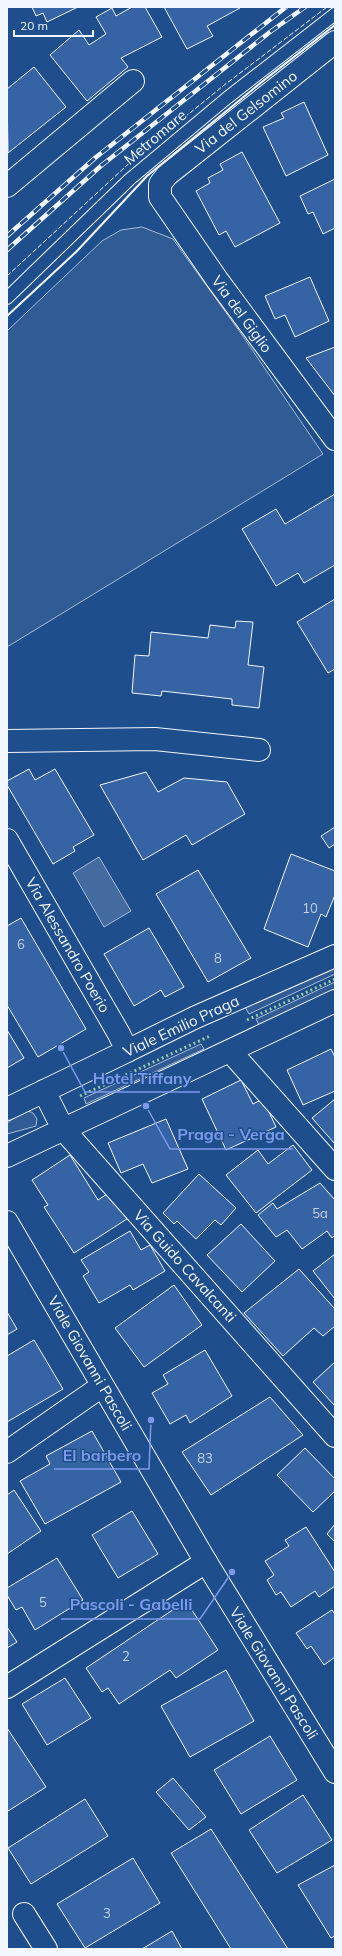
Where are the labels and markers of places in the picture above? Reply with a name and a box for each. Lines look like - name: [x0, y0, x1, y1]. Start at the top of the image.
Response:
- callout: Hotel Tiffany: [85, 1064, 200, 1092]
- callout: Praga - Verga: [170, 1121, 293, 1149]
- callout: El barbero: [54, 1441, 149, 1469]
- callout: Pascoli - Gabelli: [61, 1591, 200, 1619]

